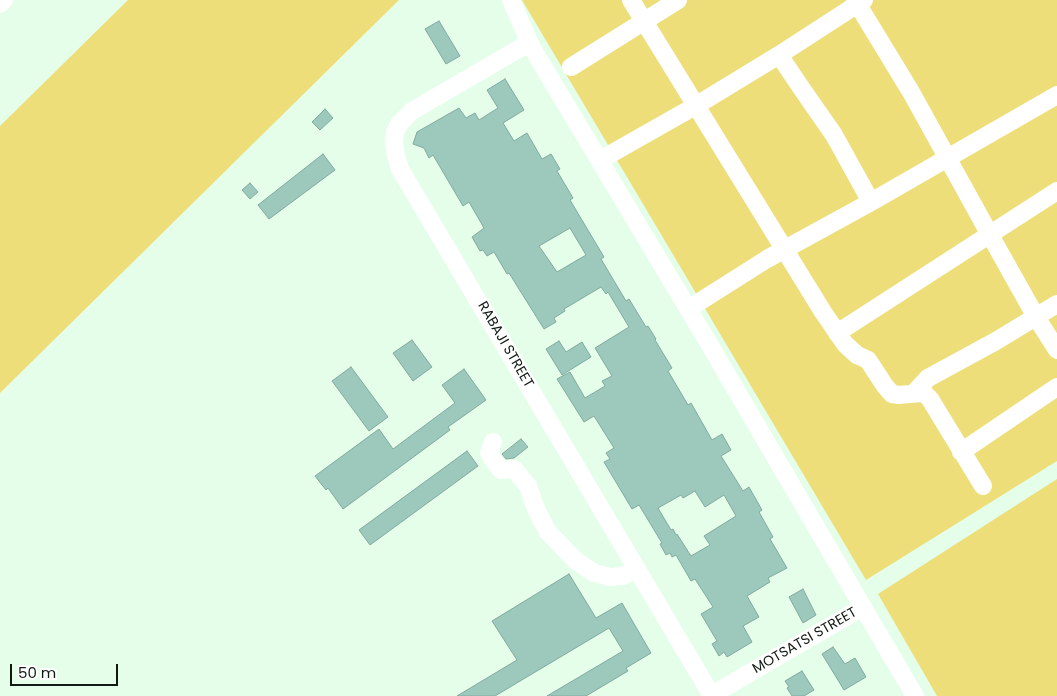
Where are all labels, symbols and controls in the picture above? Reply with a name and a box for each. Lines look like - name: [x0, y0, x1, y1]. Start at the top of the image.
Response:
- street label: RABAJI STREET: [474, 299, 536, 391]
- street label: MOTSATSI STREET: [750, 604, 860, 678]
- scale bar: [12, 654, 120, 686]
- text: 50 m: [18, 662, 56, 683]

